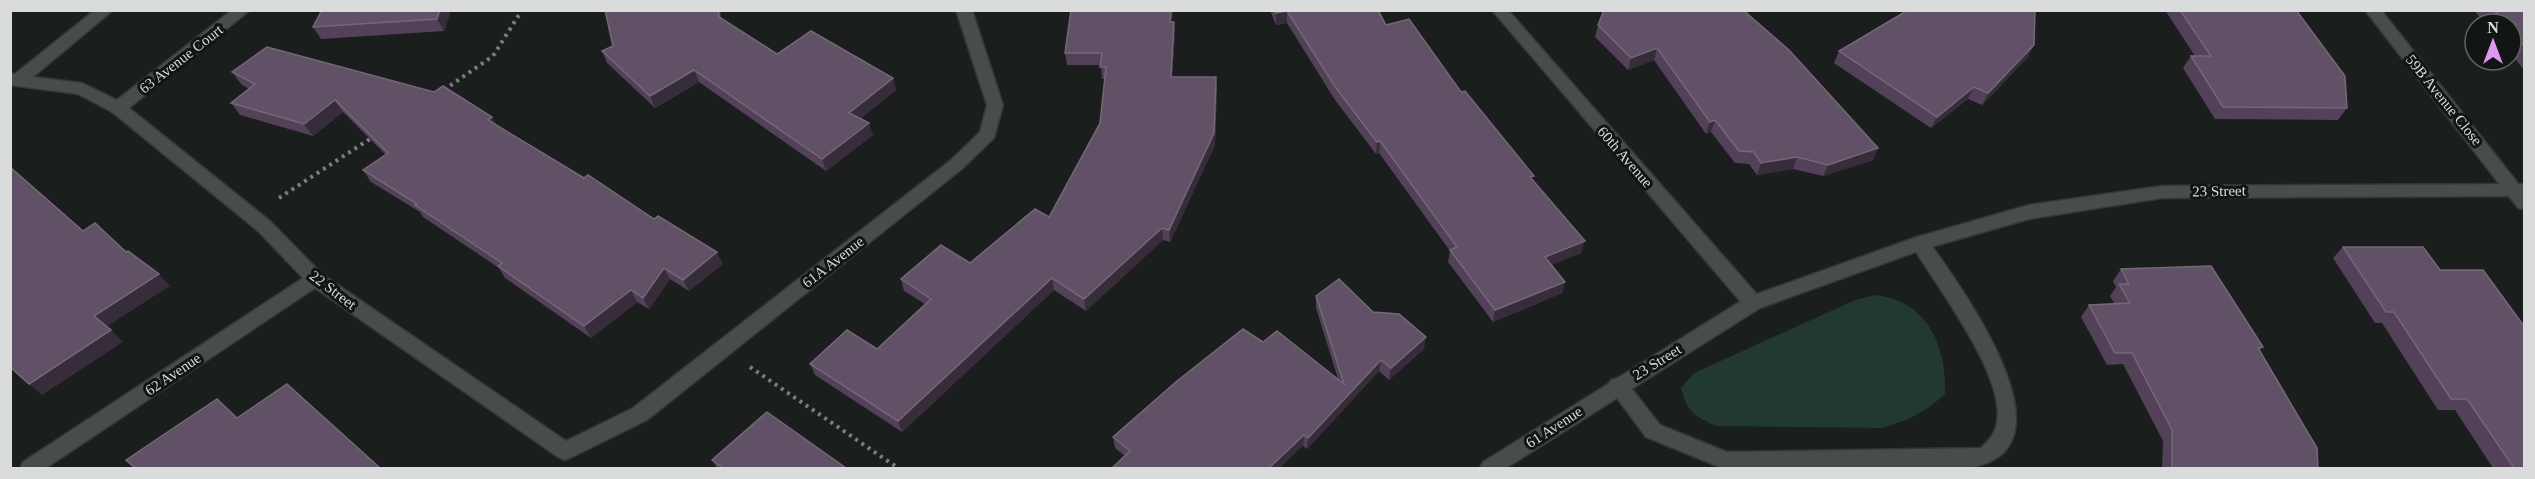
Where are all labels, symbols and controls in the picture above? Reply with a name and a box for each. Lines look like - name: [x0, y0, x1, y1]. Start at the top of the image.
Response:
- north arrow: [2463, 12, 2523, 72]
- text: N: [2487, 19, 2499, 36]
- street label: 63 Avenue Court: [136, 21, 227, 97]
- street label: 59B Avenue Close: [2403, 52, 2485, 149]
- street label: 60th Avenue: [1594, 123, 1656, 191]
- street label: 23 Street: [2192, 183, 2247, 199]
- street label: 61A Avenue: [799, 233, 867, 291]
- street label: 22 Street: [307, 267, 360, 313]
- street label: 23 Street: [1630, 341, 1685, 383]
- street label: 62 Avenue: [142, 349, 204, 398]
- street label: 61 Avenue: [1523, 403, 1585, 451]

